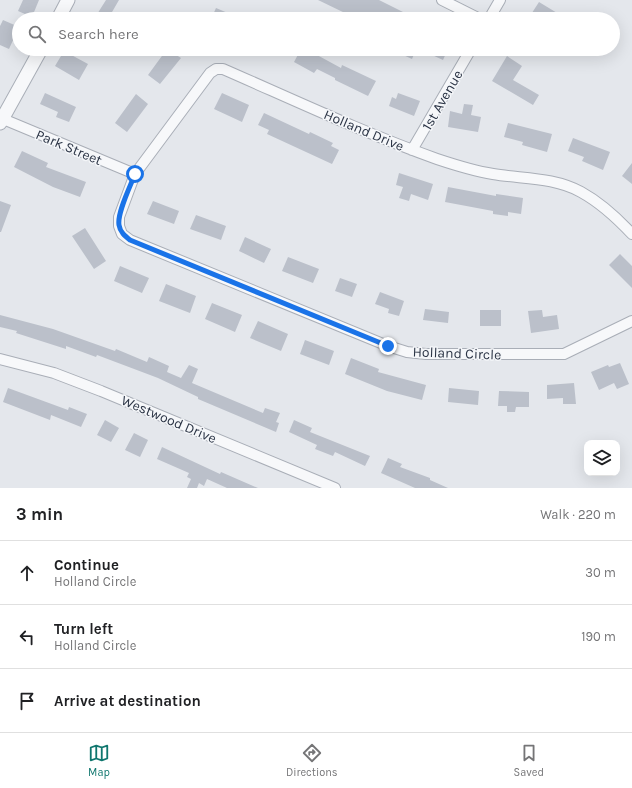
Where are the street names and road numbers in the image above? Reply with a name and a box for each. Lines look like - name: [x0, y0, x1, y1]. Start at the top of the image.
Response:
- street label: 1st Avenue: [418, 67, 466, 133]
- street label: Holland Drive: [321, 106, 406, 155]
- street label: Park Street: [33, 126, 104, 169]
- street label: Holland Circle: [412, 343, 502, 364]
- street label: Westwood Drive: [119, 392, 219, 447]

